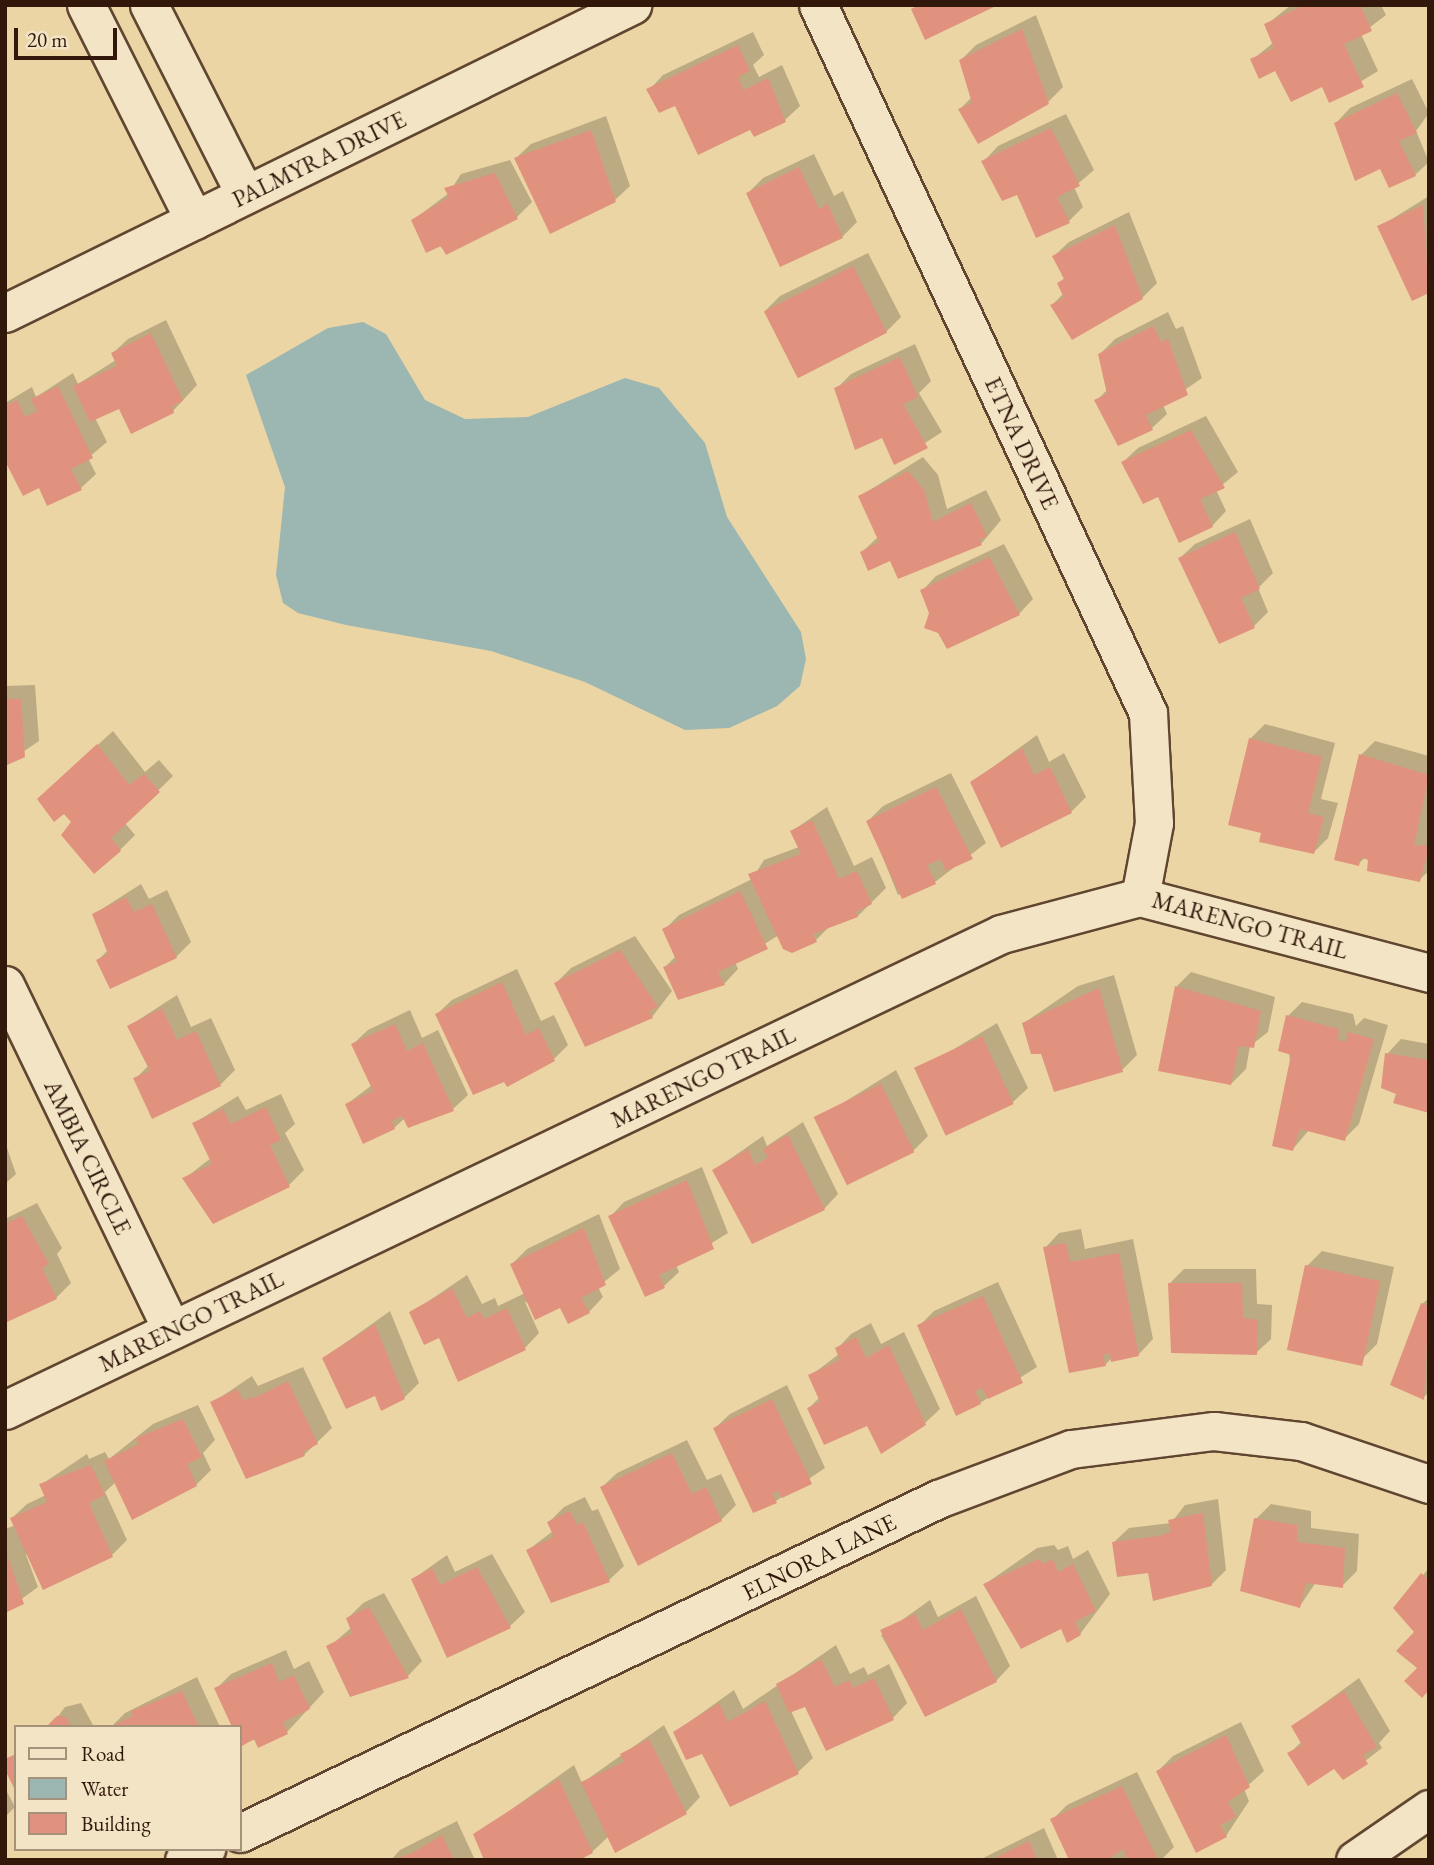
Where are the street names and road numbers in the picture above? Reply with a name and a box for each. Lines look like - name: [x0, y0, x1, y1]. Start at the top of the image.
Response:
- street label: PALMYRA DRIVE: [227, 104, 411, 214]
- street label: ETNA DRIVE: [979, 372, 1065, 514]
- street label: MARENGO TRAIL: [1149, 885, 1351, 965]
- street label: MARENGO TRAIL: [606, 1020, 800, 1134]
- street label: AMBIA CIRCLE: [38, 1075, 138, 1239]
- street label: MARENGO TRAIL: [94, 1264, 288, 1378]
- street label: ELNORA LANE: [737, 1507, 901, 1607]

